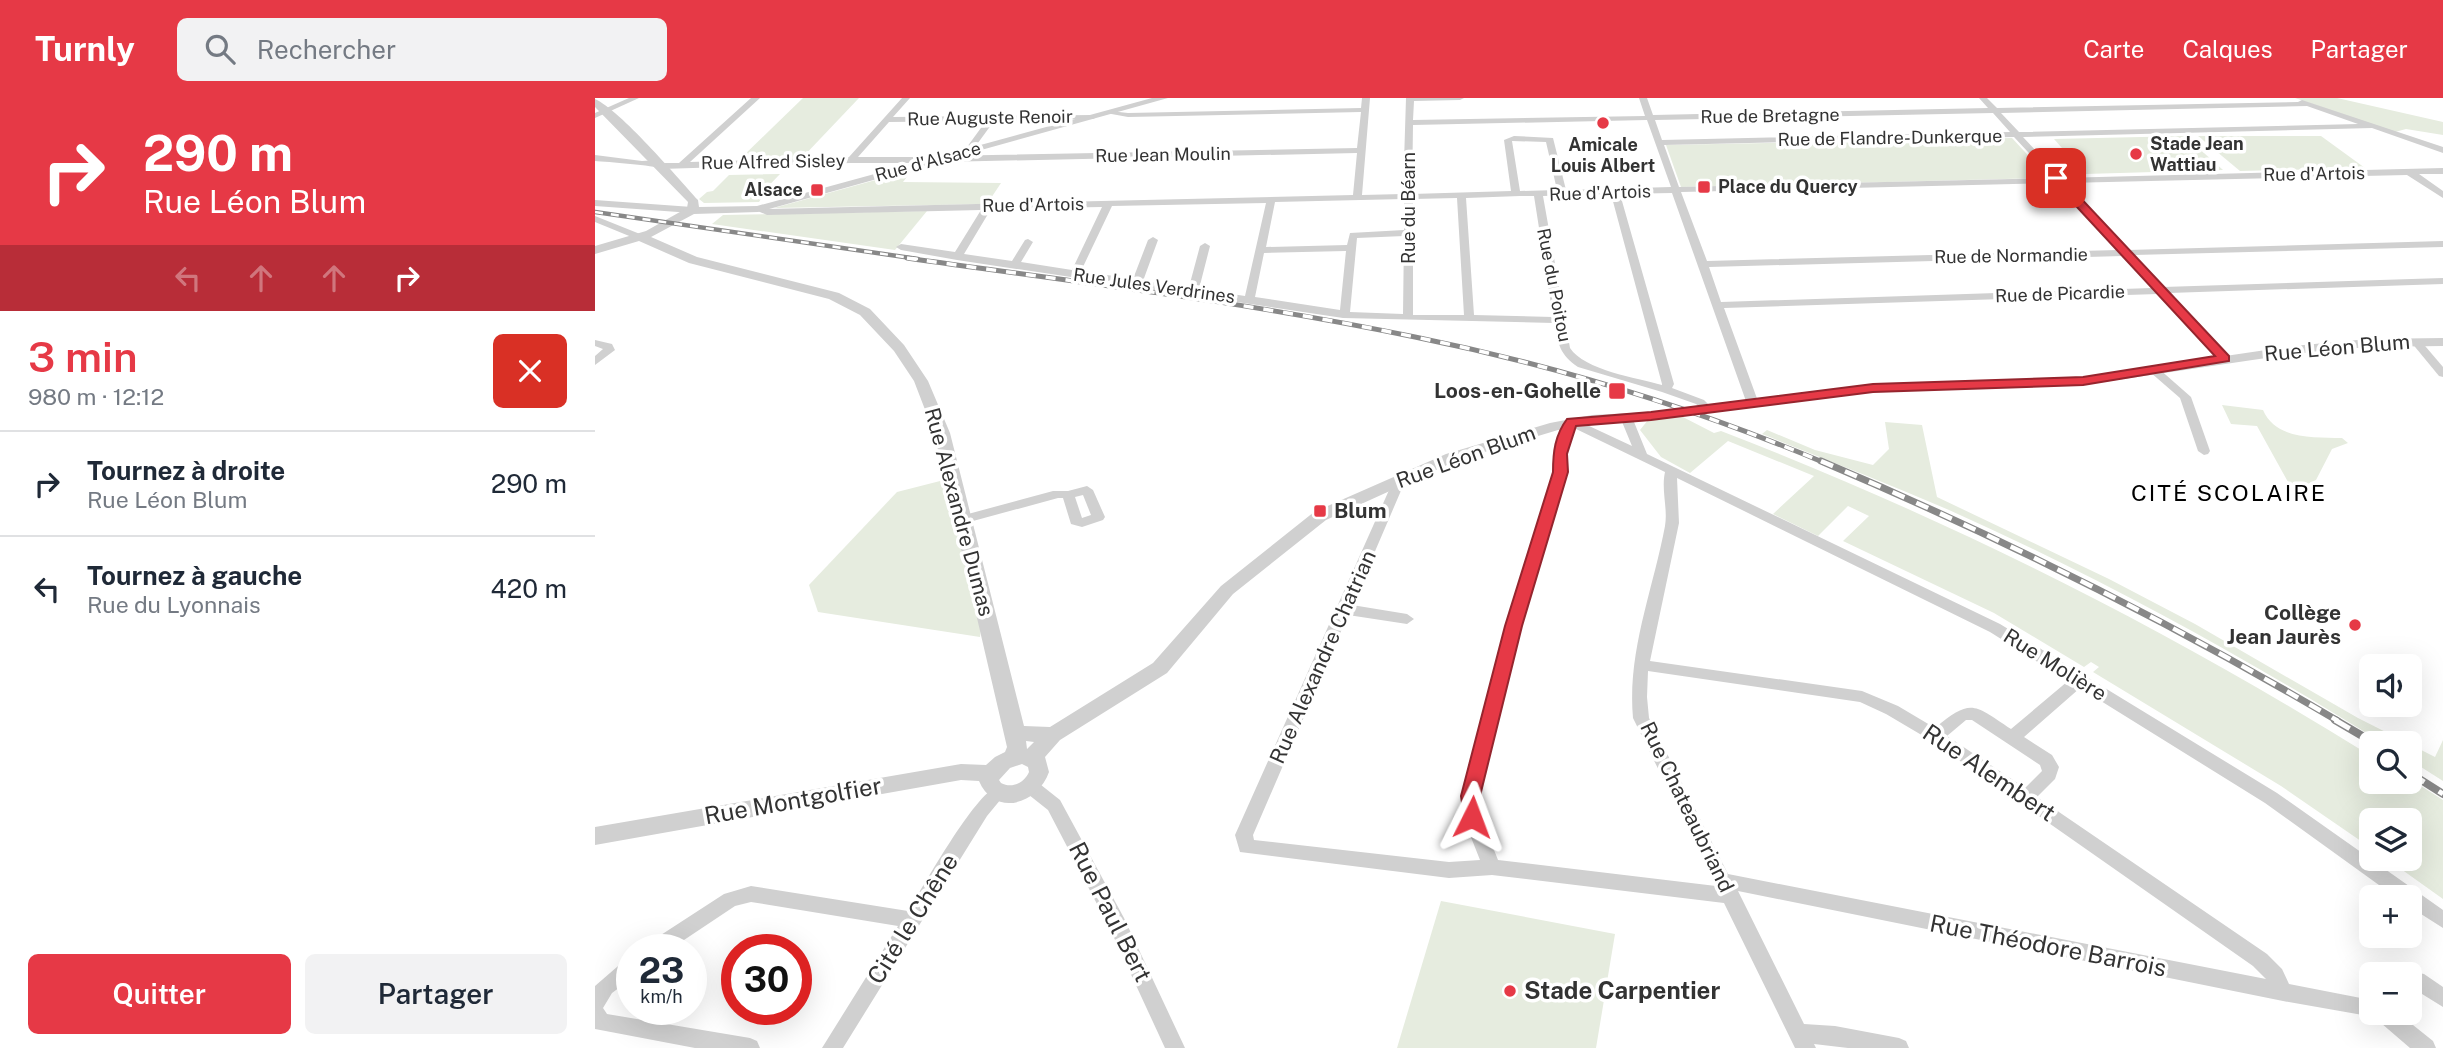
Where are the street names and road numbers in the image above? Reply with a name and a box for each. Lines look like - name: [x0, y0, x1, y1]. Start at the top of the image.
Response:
- street label: Rue de Bretagne: [1700, 104, 1840, 127]
- street label: Rue Auguste Renoir: [907, 106, 1073, 129]
- street label: Rue de Flandre-Dunkerque: [1777, 125, 2003, 150]
- street label: Rue d'Alsace: [873, 137, 983, 186]
- street label: Rue Jean Moulin: [1095, 143, 1231, 166]
- street label: Rue Alfred Sisley: [701, 150, 846, 173]
- street label: Rue du Béarn: [1398, 152, 1419, 264]
- street label: Rue d'Artois: [2263, 162, 2365, 185]
- street label: Rue d'Artois: [1549, 180, 1651, 205]
- street label: Rue d'Artois: [982, 193, 1084, 216]
- street label: Rue du Poitou: [1533, 226, 1576, 344]
- street label: Rue de Normandie: [1934, 244, 2088, 267]
- street label: Rue Jules Verdrines: [1072, 264, 1236, 307]
- street label: Rue de Picardie: [1995, 281, 2125, 306]
- street label: Rue Léon Blum: [2263, 329, 2411, 366]
- street label: Rue Alexandre Dumas: [920, 405, 999, 619]
- street label: Rue Léon Blum: [1393, 420, 1539, 493]
- street label: Rue Alexandre Chatrian: [1264, 546, 1381, 767]
- street label: Rue Molière: [1999, 623, 2111, 706]
- street label: Rue Chateaubriand: [1635, 717, 1740, 896]
- street label: Rue Alembert: [1918, 718, 2061, 827]
- street label: Rue Montgolfier: [702, 771, 884, 829]
- street label: Rue Paul Bert: [1064, 837, 1158, 986]
- street label: Cité le Chêne: [861, 848, 963, 989]
- street label: Rue Théodore Barrois: [1928, 908, 2169, 982]

